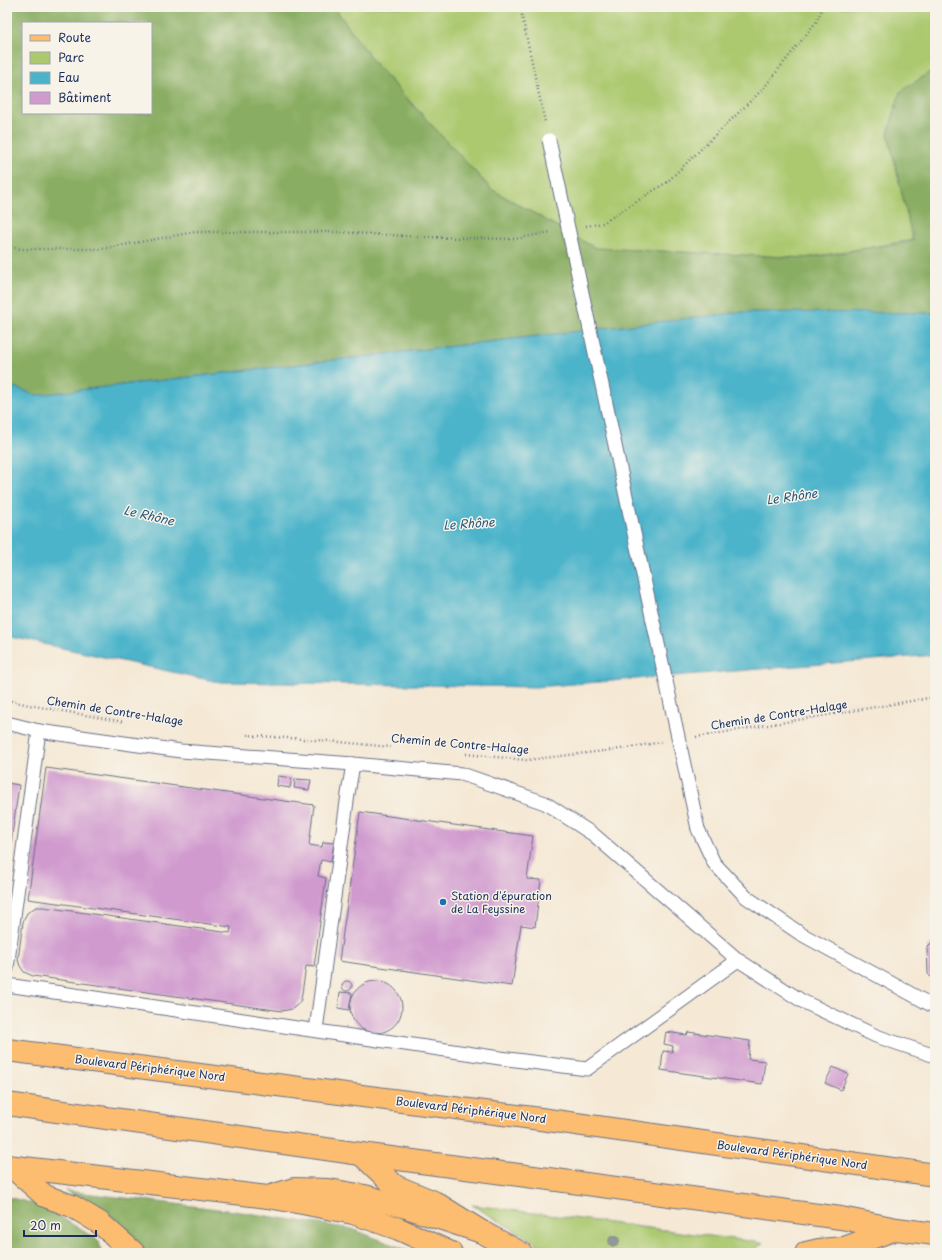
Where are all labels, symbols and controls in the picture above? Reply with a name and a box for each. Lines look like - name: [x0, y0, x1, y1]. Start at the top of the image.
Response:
- legend: [22, 22, 152, 114]
- text: Route: [58, 28, 91, 46]
- text: Parc: [58, 48, 84, 66]
- text: Eau: [58, 68, 80, 86]
- text: Bâtiment: [58, 88, 111, 106]
- water label: Le Rhône: [765, 483, 819, 509]
- water label: Le Rhône: [122, 500, 177, 530]
- water label: Le Rhône: [443, 512, 495, 534]
- street label: Chemin de Contre-Halage: [45, 691, 185, 730]
- street label: Chemin de Contre-Halage: [709, 695, 849, 734]
- street label: Chemin de Contre-Halage: [390, 729, 530, 758]
- place label: Station d'épuration de La Feyssine: [451, 887, 552, 917]
- marker: Station d'épuration de La Feyssine: [438, 897, 448, 907]
- street label: Boulevard Périphérique Nord: [74, 1050, 226, 1085]
- street label: Boulevard Périphérique Nord: [395, 1092, 547, 1127]
- street label: Boulevard Périphérique Nord: [716, 1136, 868, 1173]
- scale bar: [24, 1212, 96, 1238]
- text: 20 m: [30, 1216, 61, 1234]

